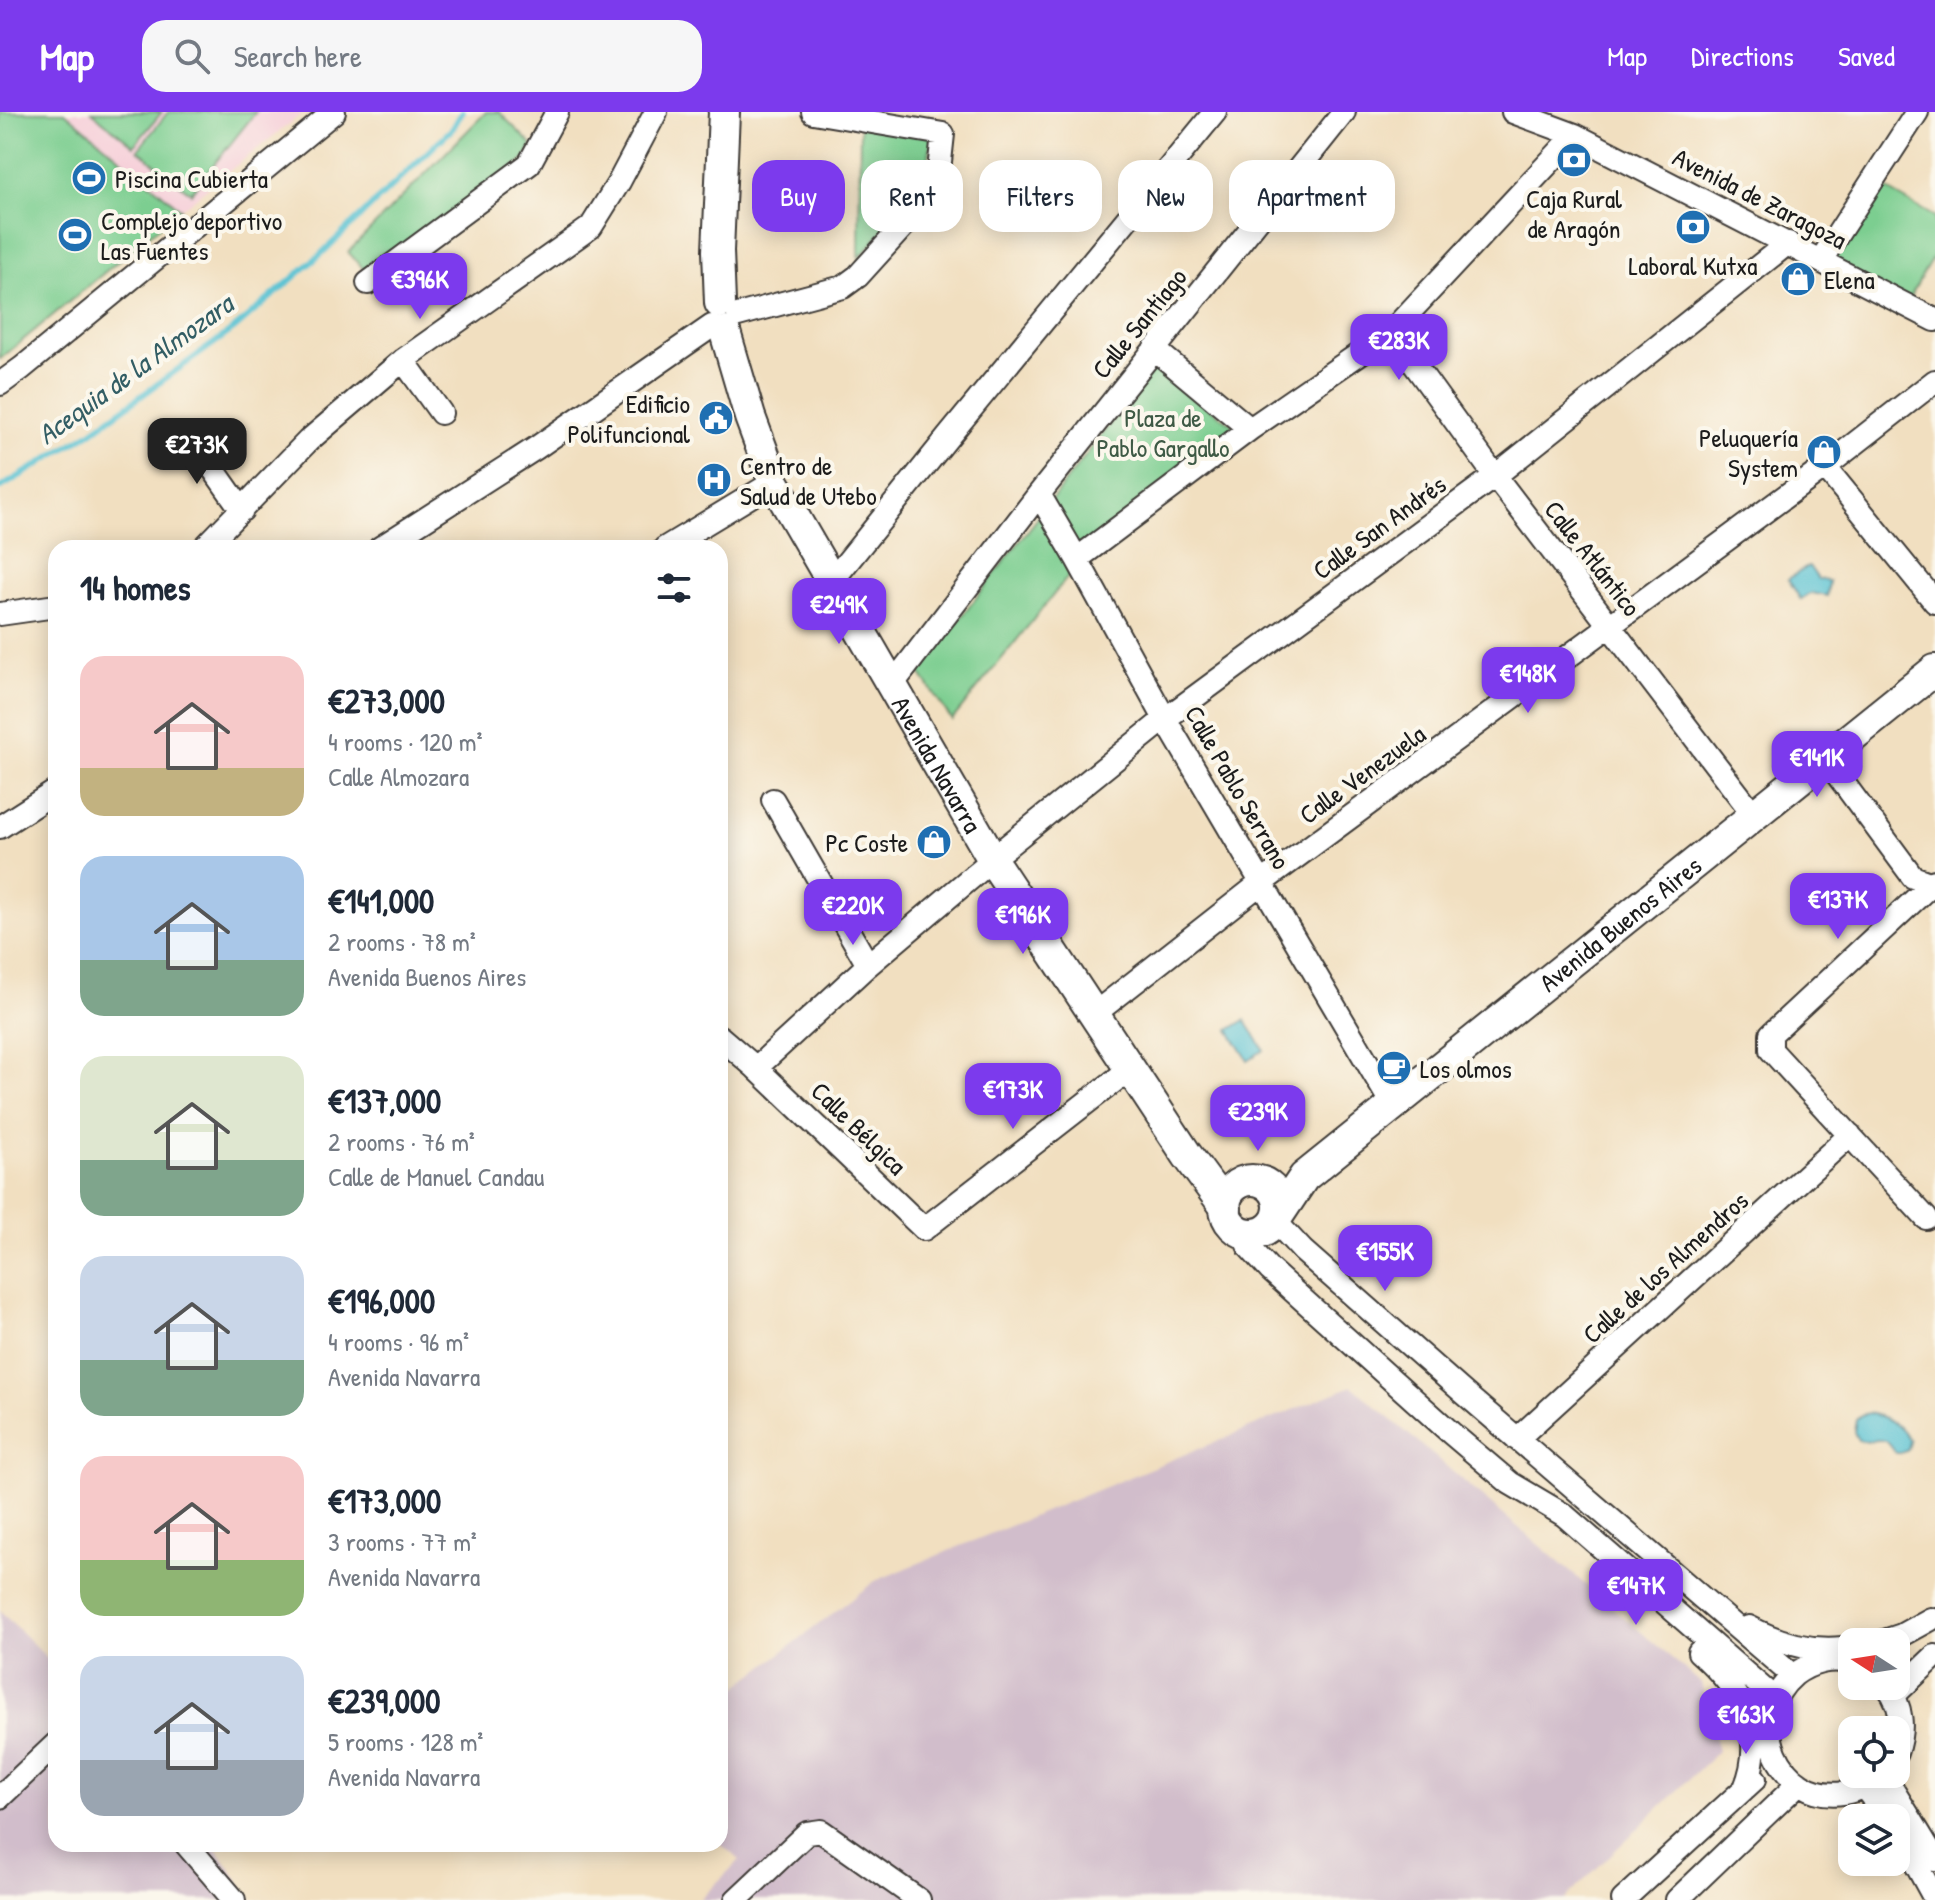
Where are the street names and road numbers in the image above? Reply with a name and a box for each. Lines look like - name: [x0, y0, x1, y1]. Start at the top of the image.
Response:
- street label: Avenida de Zaragoza: [1667, 139, 1853, 257]
- street label: Calle Santiago: [1084, 260, 1194, 386]
- street label: Calle San Andrés: [1305, 467, 1453, 587]
- street label: Calle Atlántico: [1537, 493, 1649, 623]
- street label: Avenida Navarra: [884, 689, 991, 839]
- street label: Calle Pablo Serrano: [1177, 699, 1299, 875]
- street label: Calle Venezuela: [1292, 716, 1432, 832]
- street label: Avenida Buenos Aires: [1531, 847, 1708, 999]
- street label: Calle Bélgica: [804, 1074, 914, 1182]
- street label: Calle de los Almendros: [1575, 1183, 1755, 1351]

